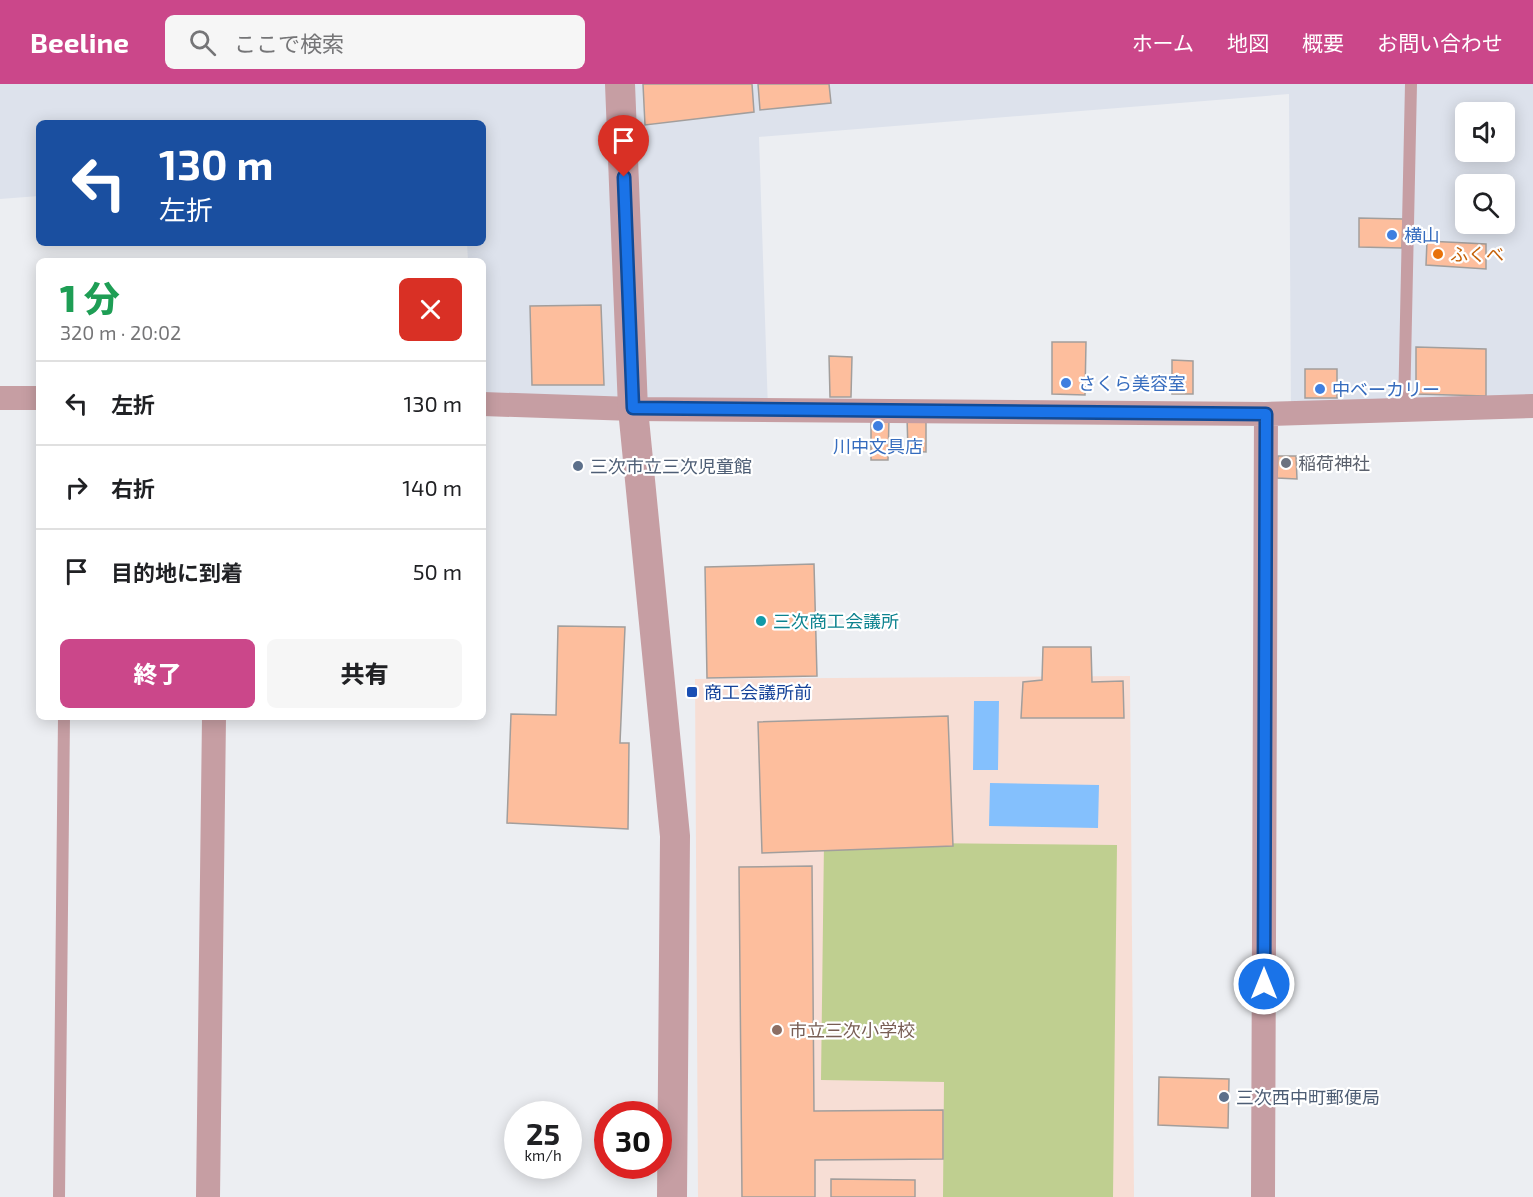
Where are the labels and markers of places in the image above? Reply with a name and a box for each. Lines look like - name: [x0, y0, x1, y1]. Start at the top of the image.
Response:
- pin: [598, 115, 649, 177]
- place label: 横山: [1404, 224, 1440, 246]
- marker: 横山: [1385, 228, 1399, 242]
- place label: ふくべ: [1450, 243, 1504, 265]
- marker: ふくべ: [1431, 247, 1445, 261]
- place label: さくら美容室: [1078, 372, 1186, 394]
- marker: さくら美容室: [1059, 376, 1073, 390]
- place label: 中ベーカリー: [1332, 378, 1440, 400]
- marker: 中ベーカリー: [1313, 382, 1327, 396]
- marker: 川中文具店: [871, 419, 885, 433]
- place label: 川中文具店: [833, 435, 923, 457]
- place label: 稲荷神社: [1298, 452, 1370, 474]
- place label: 三次市立三次児童館: [590, 455, 752, 477]
- marker: 稲荷神社: [1279, 456, 1293, 470]
- marker: 三次市立三次児童館: [571, 459, 585, 473]
- place label: 三次商工会議所: [773, 610, 899, 632]
- marker: 三次商工会議所: [754, 614, 768, 628]
- place label: 商工会議所前: [704, 681, 812, 703]
- marker: 商工会議所前: [685, 685, 699, 699]
- place label: 市立三次小学校: [789, 1019, 915, 1041]
- marker: 市立三次小学校: [770, 1023, 784, 1037]
- place label: 三次西中町郵便局: [1236, 1086, 1380, 1108]
- marker: 三次西中町郵便局: [1217, 1090, 1231, 1104]

